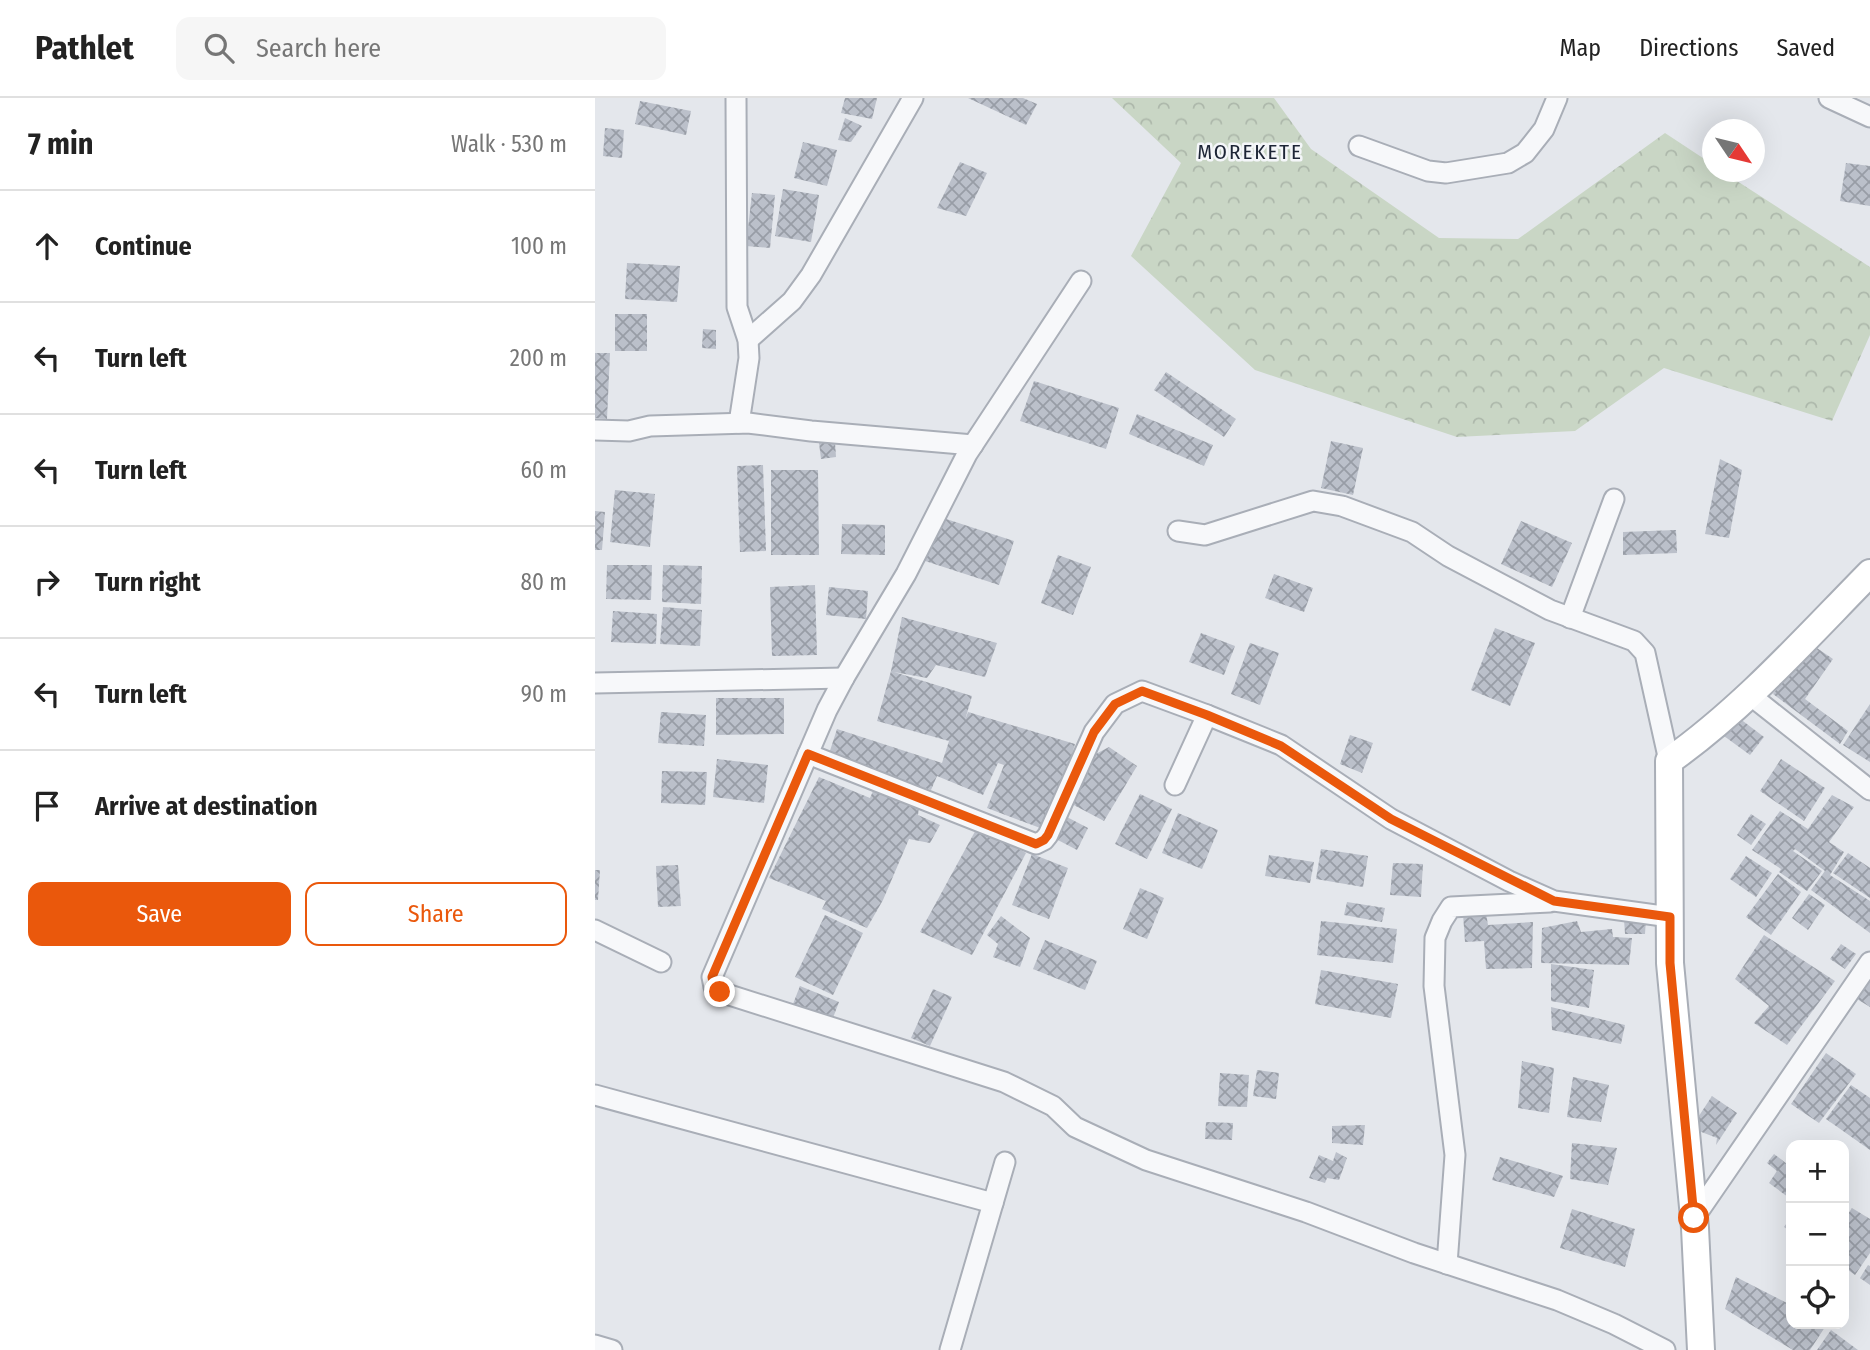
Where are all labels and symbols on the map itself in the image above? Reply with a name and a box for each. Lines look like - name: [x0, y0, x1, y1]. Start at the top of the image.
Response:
- north arrow: [1702, 119, 1765, 182]
- district label: MOREKETE: [1197, 139, 1303, 165]
- route end: [704, 976, 735, 1007]
- route start: [1678, 1202, 1709, 1233]

